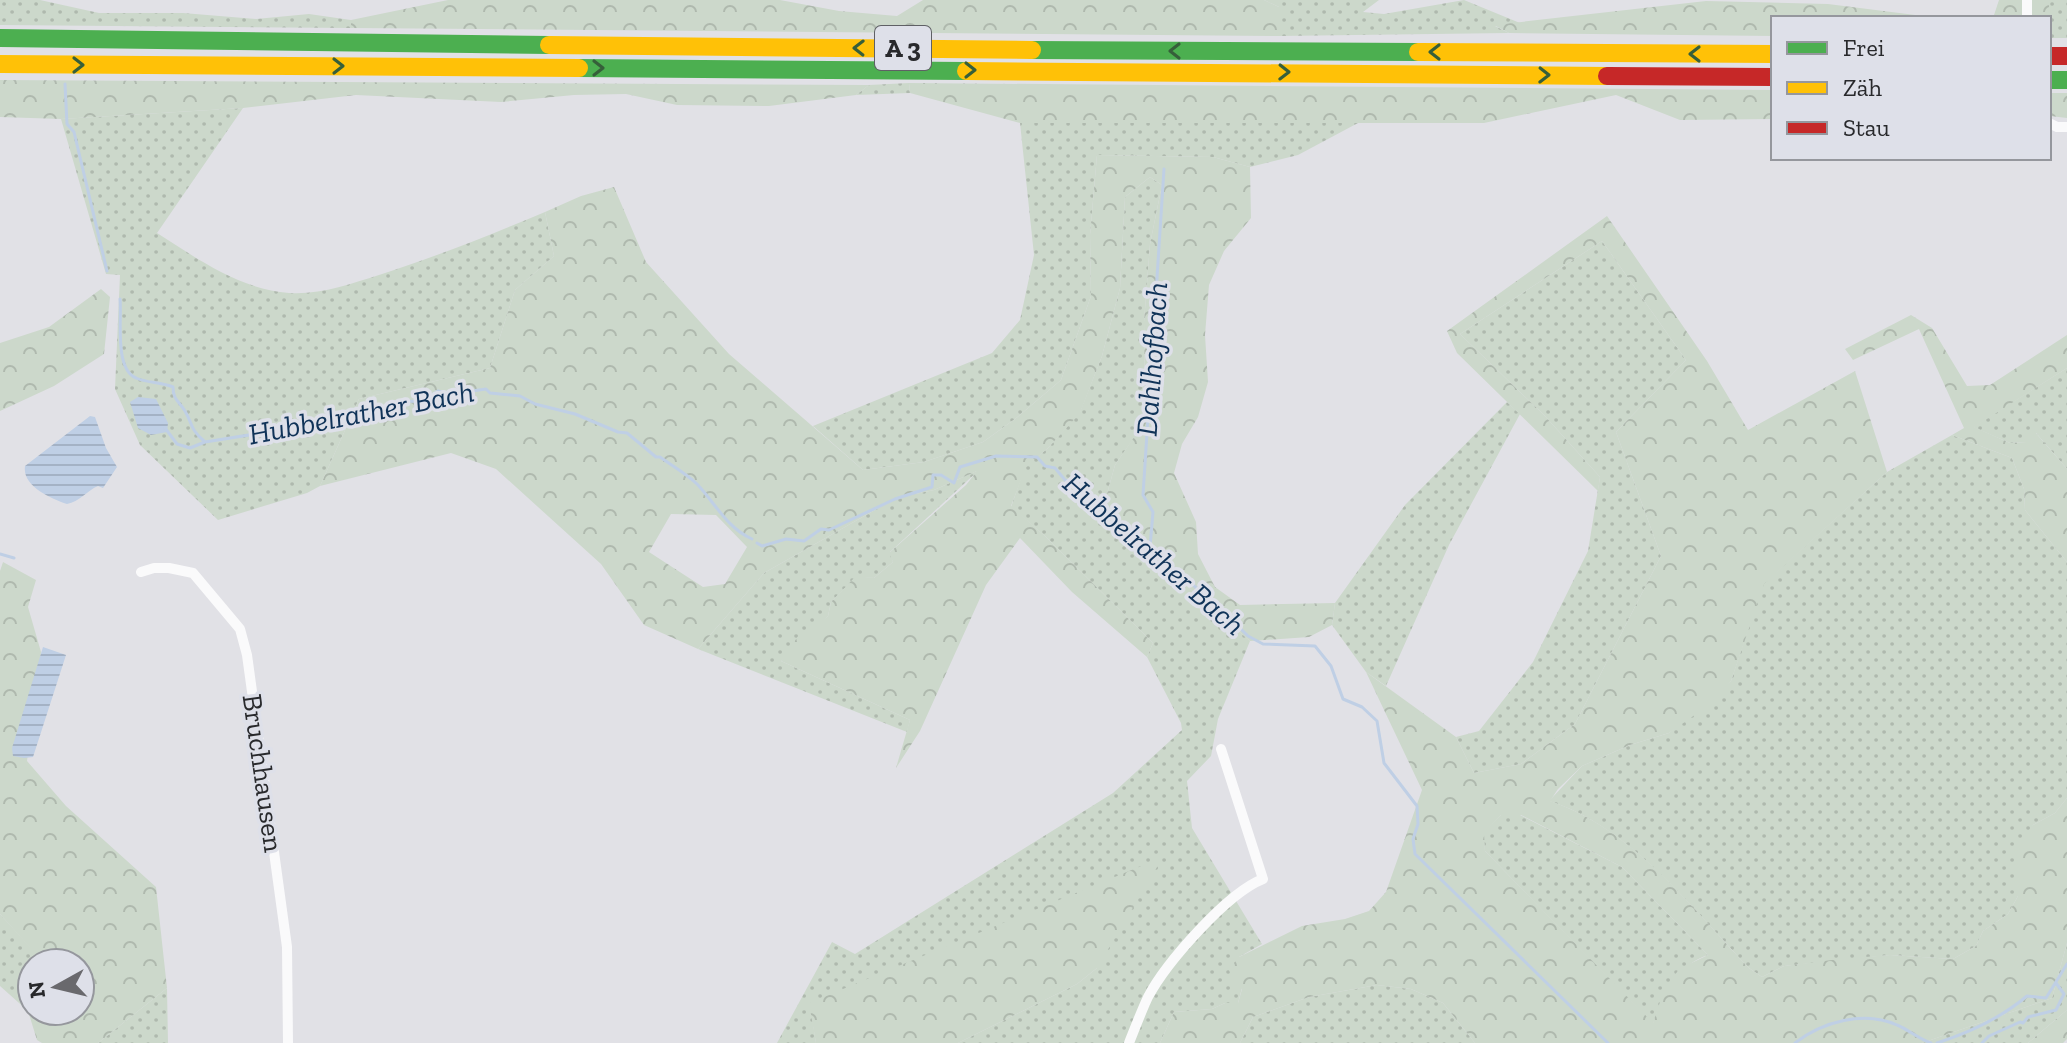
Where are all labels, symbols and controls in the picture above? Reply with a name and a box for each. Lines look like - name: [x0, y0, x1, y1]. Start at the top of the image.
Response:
- legend: [1771, 16, 2051, 160]
- road number: A 3: [875, 26, 931, 70]
- text: Frei: [1843, 33, 1885, 62]
- one-way arrow: [852, 39, 865, 57]
- one-way arrow: [1168, 42, 1181, 60]
- one-way arrow: [1428, 43, 1441, 61]
- one-way arrow: [1688, 45, 1701, 63]
- one-way arrow: [72, 56, 85, 73]
- one-way arrow: [332, 57, 345, 75]
- one-way arrow: [592, 59, 605, 76]
- one-way arrow: [964, 61, 977, 79]
- one-way arrow: [1278, 64, 1291, 81]
- one-way arrow: [1538, 66, 1551, 84]
- text: Zäh: [1843, 73, 1882, 102]
- text: Stau: [1843, 113, 1890, 142]
- water label: Dahlhofbach: [1129, 281, 1175, 437]
- water label: Hubbelrather Bach: [245, 373, 477, 453]
- water label: Hubbelrather Bach: [1056, 465, 1252, 643]
- street label: Bruchhausen: [236, 692, 290, 854]
- north arrow: [16, 947, 96, 1027]
- text: N: [22, 979, 51, 1000]

